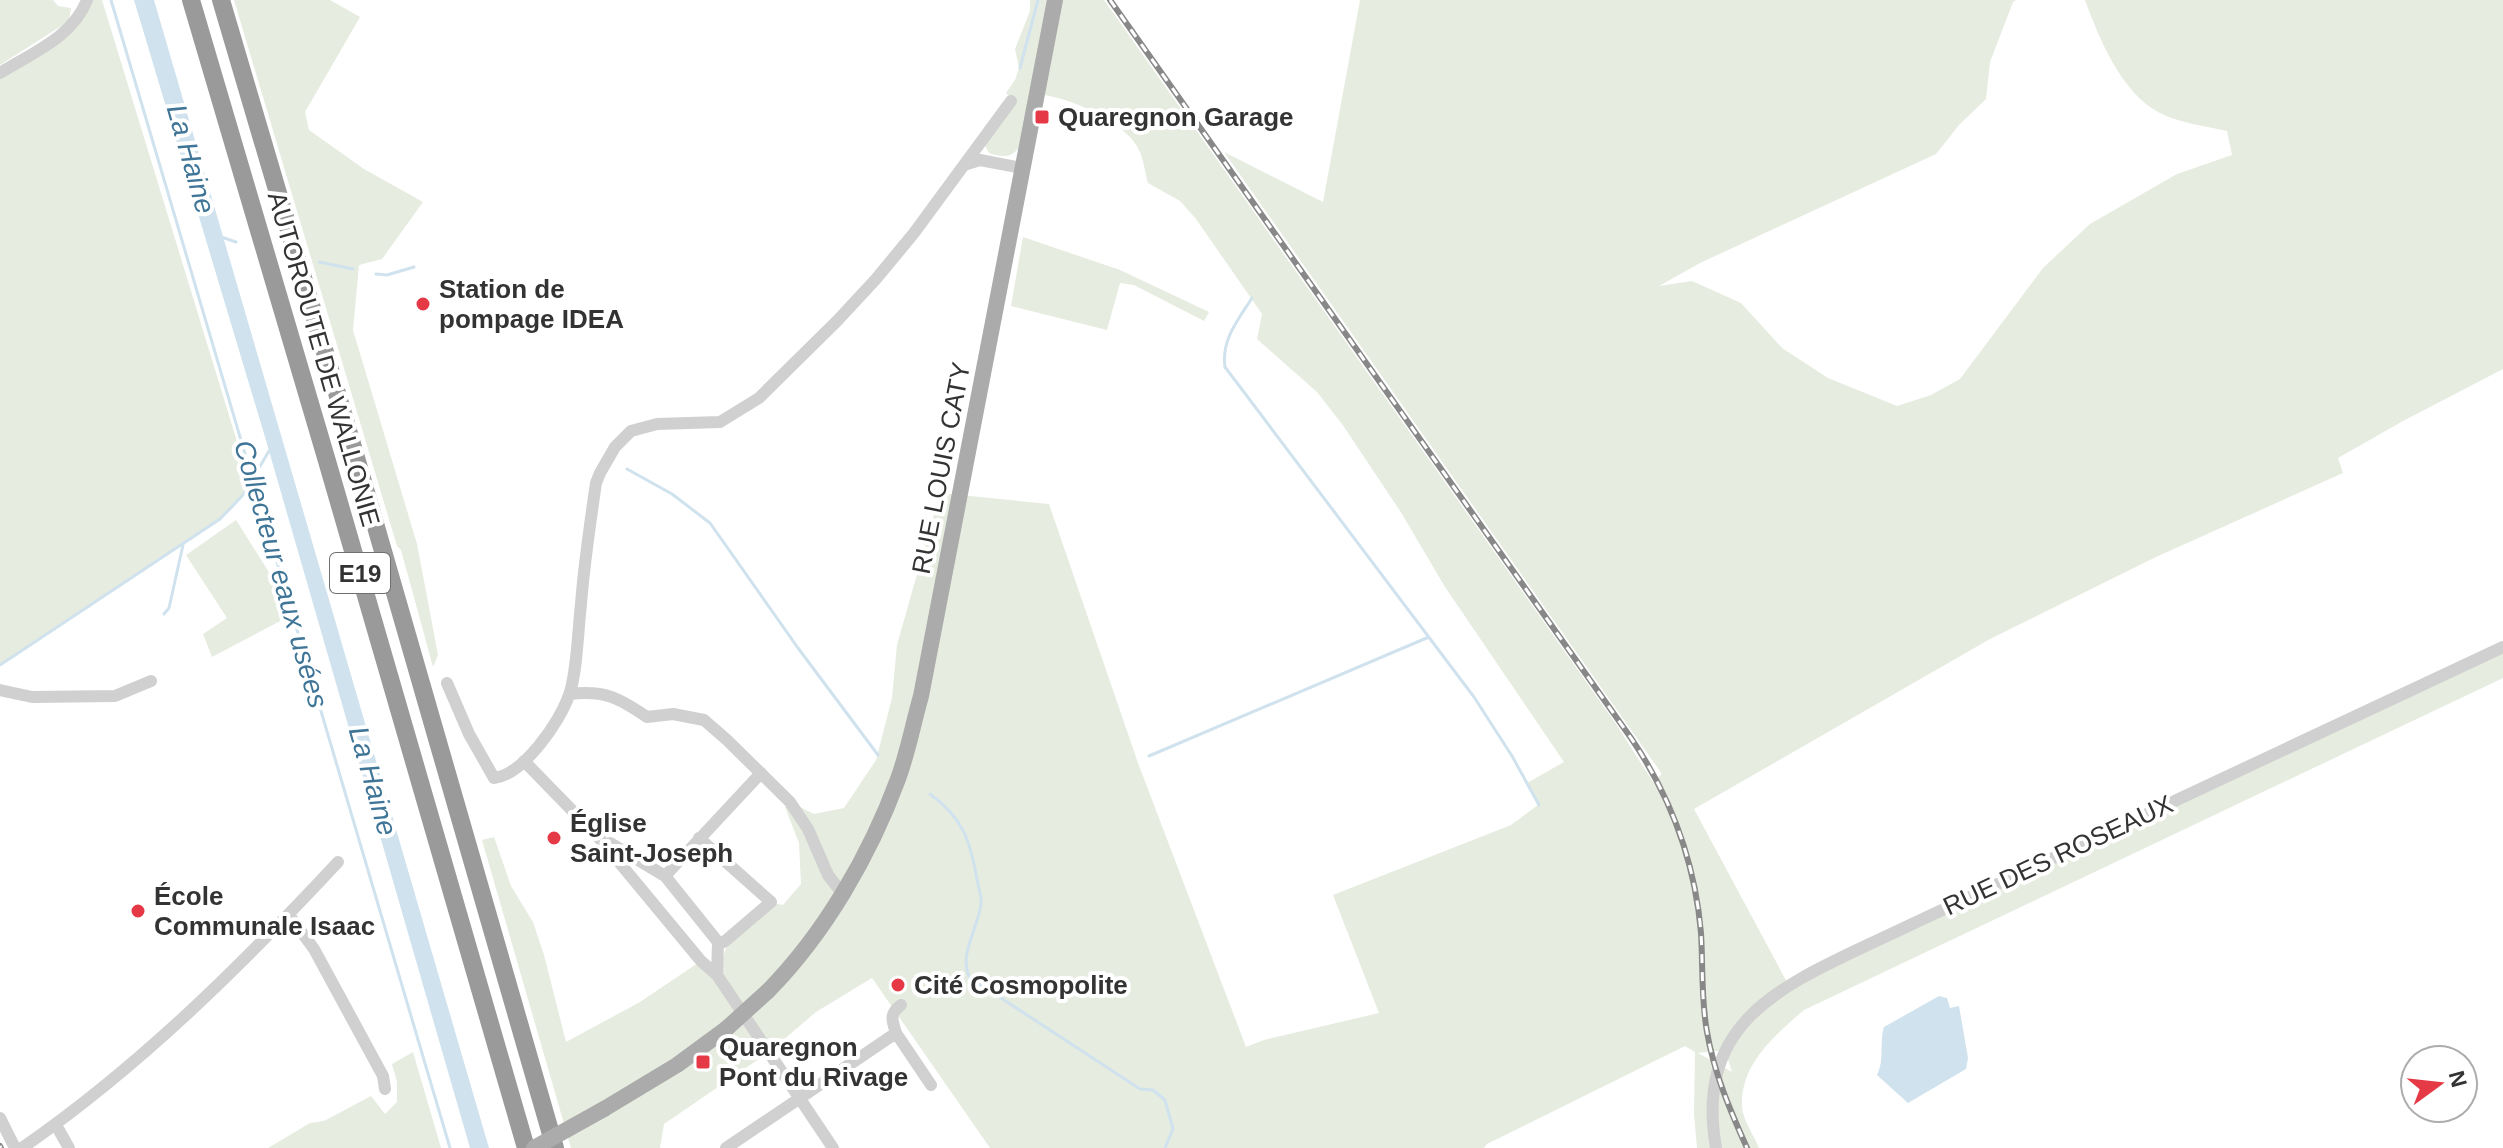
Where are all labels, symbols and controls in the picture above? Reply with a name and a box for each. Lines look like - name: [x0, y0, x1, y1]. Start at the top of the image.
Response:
- water label: La Haine: [161, 101, 221, 217]
- place label: Quaregnon Garage: [1058, 102, 1294, 132]
- marker: Quaregnon Garage: [1033, 108, 1051, 126]
- street label: AUTOROUTE DE WALLONIE: [262, 188, 386, 530]
- place label: Station de pompage IDEA: [439, 274, 624, 334]
- marker: Station de pompage IDEA: [414, 295, 432, 313]
- street label: RUE LOUIS CATY: [906, 360, 976, 576]
- water label: Collecteur eaux usées: [228, 437, 334, 711]
- road number: E19: [330, 553, 390, 593]
- water label: La Haine: [343, 723, 403, 839]
- street label: RUE DES ROSEAUX: [1938, 789, 2178, 921]
- place label: Église Saint-Joseph: [570, 808, 733, 868]
- marker: Église Saint-Joseph: [545, 829, 563, 847]
- place label: École Communale Isaac: [154, 881, 375, 941]
- marker: École Communale Isaac: [129, 902, 147, 920]
- place label: Cité Cosmopolite: [914, 970, 1128, 1000]
- marker: Cité Cosmopolite: [889, 976, 907, 994]
- place label: Quaregnon Pont du Rivage: [719, 1032, 908, 1092]
- north arrow: [2399, 1044, 2479, 1124]
- marker: Quaregnon Pont du Rivage: [694, 1053, 712, 1071]
- text: N: [2444, 1068, 2472, 1090]

